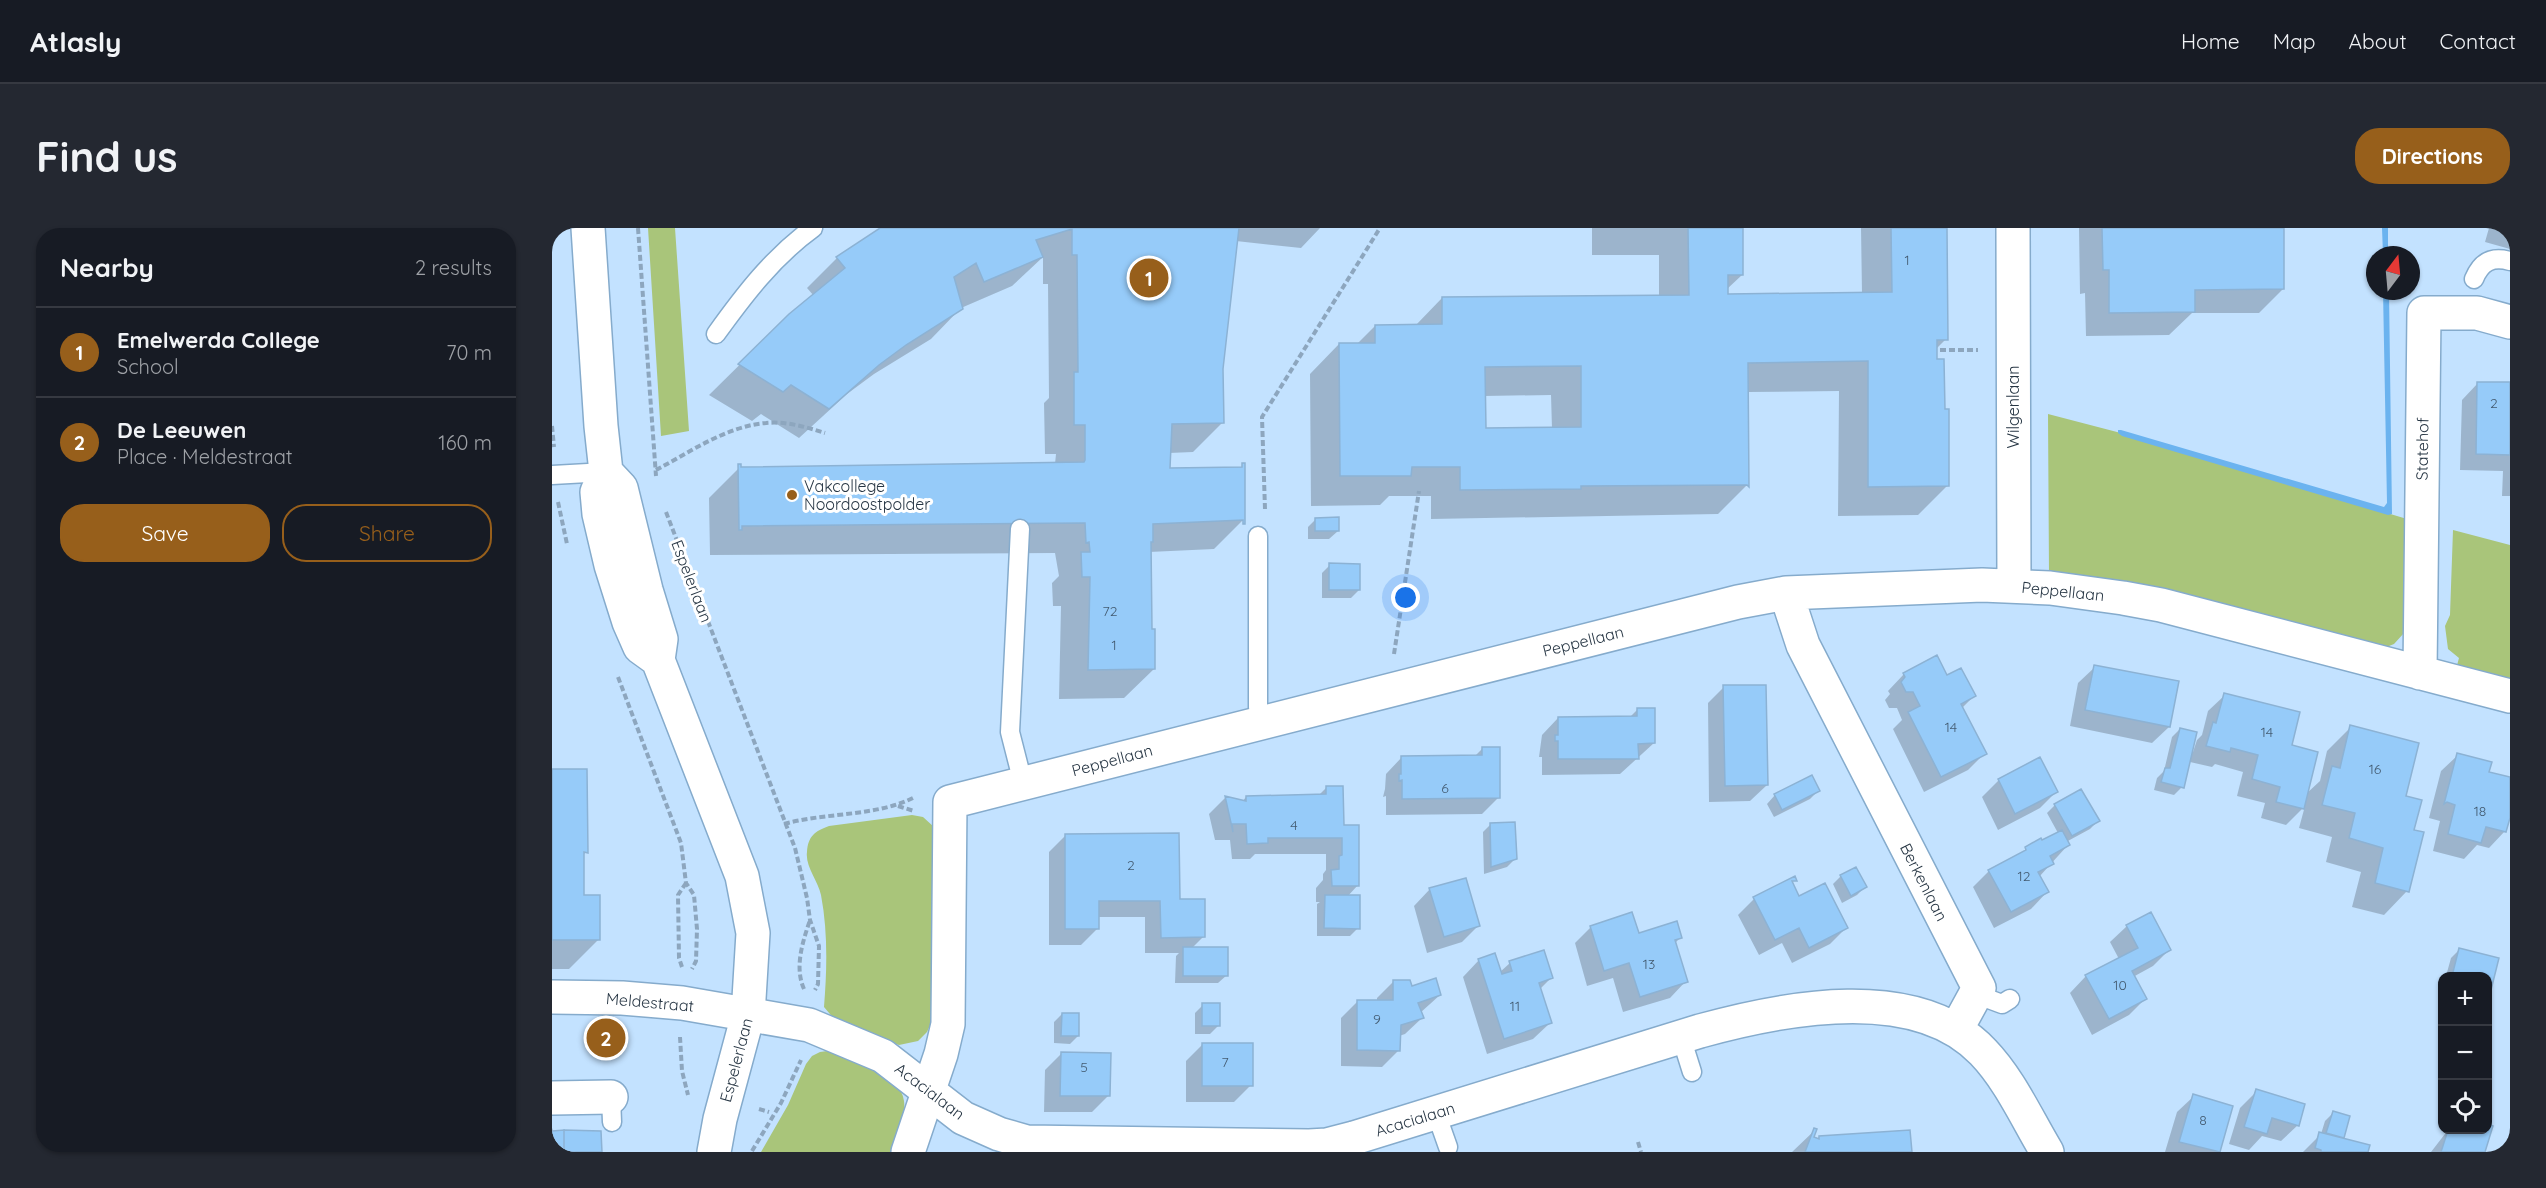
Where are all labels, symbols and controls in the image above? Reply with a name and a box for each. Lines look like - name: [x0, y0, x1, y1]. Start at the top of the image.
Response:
- text: Atlasly: [30, 24, 121, 59]
- text: Home: [2181, 28, 2240, 54]
- text: Map: [2273, 28, 2316, 54]
- text: About: [2349, 28, 2407, 54]
- text: Contact: [2440, 28, 2516, 54]
- button: Directions: [2355, 128, 2510, 184]
- text: Find us: [36, 130, 178, 183]
- north arrow: [2366, 246, 2420, 300]
- text: Nearby: [60, 251, 154, 284]
- house number: 1: [1904, 251, 1910, 269]
- text: 2 results: [415, 255, 492, 280]
- pin: 1: [1130, 256, 1168, 300]
- text: Emelwerda College: [117, 326, 320, 354]
- text: 1: [76, 340, 83, 365]
- text: 70 m: [446, 340, 492, 365]
- text: School: [117, 354, 179, 379]
- street label: Wilgenlaan: [2003, 366, 2023, 448]
- house number: 2: [2490, 394, 2498, 412]
- text: De Leeuwen: [117, 416, 246, 444]
- street label: Statehof: [2411, 417, 2433, 481]
- text: 2: [74, 430, 85, 455]
- text: 160 m: [438, 430, 492, 455]
- text: Place · Meldestraat: [117, 444, 293, 469]
- place label: Vakcollege Noordoostpolder: [804, 476, 931, 514]
- marker: Vakcollege Noordoostpolder: [785, 488, 799, 502]
- button: Save: [60, 504, 270, 562]
- button: Share: [282, 504, 492, 562]
- street label: Espelerlaan: [667, 537, 717, 625]
- street label: Peppellaan: [2021, 577, 2105, 605]
- your location: [1391, 583, 1420, 612]
- house number: 72: [1103, 602, 1118, 620]
- street label: Peppellaan: [1540, 621, 1626, 661]
- house number: 1: [1111, 636, 1117, 654]
- house number: 14: [1945, 718, 1957, 736]
- house number: 14: [2261, 723, 2273, 741]
- street label: Peppellaan: [1069, 740, 1155, 780]
- house number: 16: [2369, 760, 2382, 778]
- house number: 6: [1441, 779, 1449, 797]
- house number: 18: [2474, 802, 2486, 820]
- house number: 4: [1290, 816, 1298, 834]
- street label: Berkenlaan: [1896, 840, 1952, 924]
- house number: 2: [1127, 856, 1135, 874]
- house number: 12: [2018, 867, 2031, 885]
- house number: 13: [1643, 955, 1655, 973]
- map controls: [2438, 972, 2492, 1134]
- button: +: [2438, 972, 2492, 1026]
- house number: 10: [2113, 976, 2127, 994]
- street label: Meldestraat: [605, 988, 695, 1016]
- house number: 11: [1510, 997, 1520, 1015]
- house number: 9: [1373, 1010, 1381, 1028]
- pin: 2: [586, 1016, 626, 1060]
- street label: Espelerlaan: [715, 1016, 757, 1104]
- button: −: [2438, 1026, 2492, 1080]
- house number: 7: [1221, 1053, 1229, 1071]
- street label: Acacialaan: [891, 1058, 969, 1124]
- house number: 5: [1080, 1058, 1088, 1076]
- button: locate: [2438, 1080, 2492, 1134]
- street label: Acacialaan: [1373, 1097, 1457, 1141]
- house number: 8: [2199, 1111, 2207, 1129]

